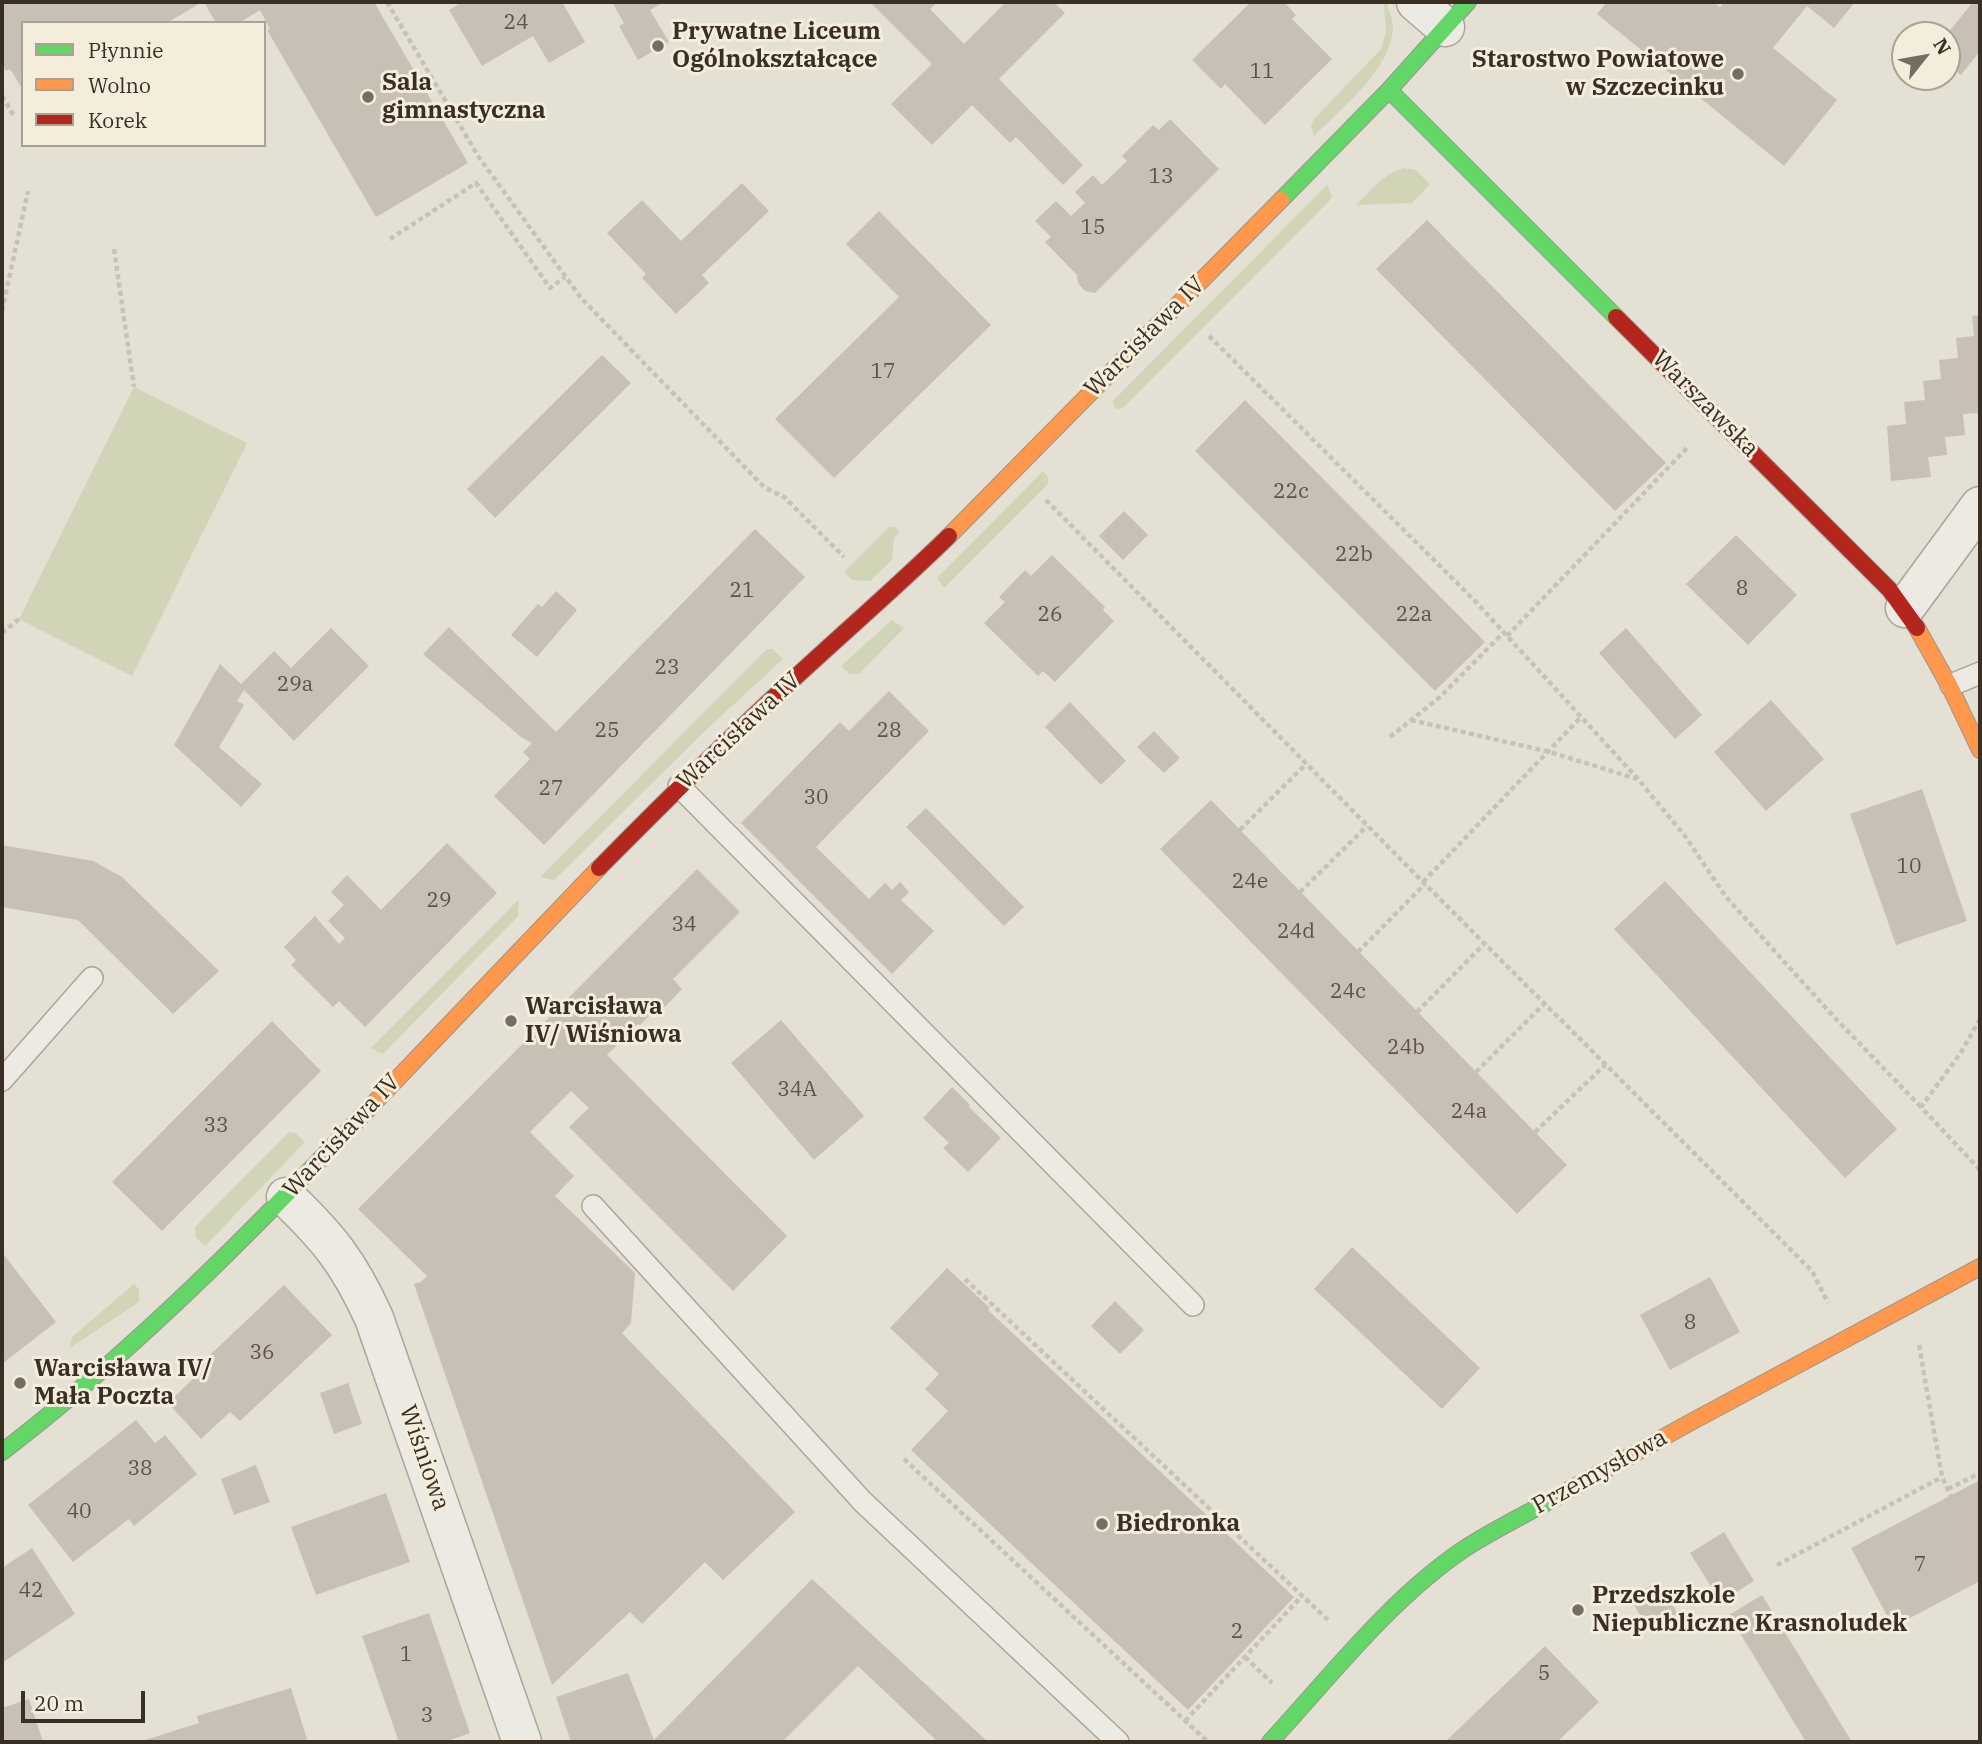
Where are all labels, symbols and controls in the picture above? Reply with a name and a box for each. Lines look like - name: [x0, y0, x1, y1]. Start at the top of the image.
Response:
- house number: 24: [503, 10, 529, 36]
- place label: Prywatne Liceum Ogólnokształcące: [672, 18, 881, 74]
- legend: [21, 21, 266, 147]
- north arrow: [1891, 21, 1961, 91]
- text: N: [1928, 34, 1956, 59]
- text: Płynnie: [88, 36, 164, 64]
- marker: Prywatne Liceum Ogólnokształcące: [650, 38, 666, 54]
- place label: Starostwo Powiatowe w Szczecinku: [1472, 46, 1724, 102]
- house number: 11: [1249, 59, 1275, 85]
- marker: Starostwo Powiatowe w Szczecinku: [1730, 66, 1746, 82]
- place label: Sala gimnastyczna: [382, 69, 546, 125]
- text: Wolno: [88, 71, 151, 99]
- marker: Sala gimnastyczna: [360, 89, 376, 105]
- text: Korek: [88, 106, 147, 134]
- house number: 13: [1148, 164, 1174, 190]
- house number: 15: [1080, 215, 1106, 241]
- street label: Warcisława IV: [1079, 271, 1211, 403]
- street label: Warszawska: [1646, 345, 1764, 463]
- house number: 17: [870, 359, 896, 385]
- house number: 22c: [1273, 479, 1309, 505]
- house number: 22b: [1335, 542, 1373, 568]
- house number: 8: [1736, 576, 1748, 602]
- house number: 21: [729, 578, 755, 604]
- house number: 26: [1037, 602, 1063, 628]
- house number: 22a: [1396, 602, 1432, 628]
- house number: 23: [654, 655, 680, 681]
- street label: Warcisława IV: [671, 666, 807, 796]
- house number: 29a: [277, 672, 313, 698]
- house number: 25: [594, 718, 620, 744]
- house number: 28: [876, 718, 902, 744]
- house number: 27: [538, 776, 564, 802]
- house number: 30: [803, 785, 829, 811]
- house number: 10: [1896, 854, 1922, 880]
- house number: 24e: [1232, 869, 1268, 895]
- house number: 29: [426, 888, 452, 914]
- house number: 34: [671, 912, 697, 938]
- house number: 24d: [1277, 919, 1315, 945]
- house number: 24c: [1330, 979, 1366, 1005]
- place label: Warcisława IV/ Wiśniowa: [525, 993, 682, 1049]
- marker: Warcisława IV/ Wiśniowa: [503, 1013, 519, 1029]
- house number: 24b: [1387, 1035, 1425, 1061]
- street label: Warcisława IV: [277, 1068, 407, 1204]
- house number: 34A: [777, 1077, 817, 1103]
- house number: 24a: [1451, 1099, 1487, 1125]
- house number: 33: [203, 1113, 229, 1139]
- house number: 8: [1684, 1310, 1696, 1336]
- house number: 36: [249, 1340, 275, 1366]
- place label: Warcisława IV/ Mała Poczta: [34, 1355, 212, 1411]
- marker: Warcisława IV/ Mała Poczta: [12, 1375, 28, 1391]
- street label: Wiśniowa: [392, 1401, 456, 1515]
- street label: Przemysłowa: [1528, 1423, 1672, 1521]
- house number: 38: [127, 1456, 153, 1482]
- house number: 40: [66, 1499, 92, 1525]
- place label: Biedronka: [1116, 1510, 1240, 1538]
- marker: Biedronka: [1094, 1516, 1110, 1532]
- house number: 7: [1914, 1552, 1926, 1578]
- house number: 42: [18, 1578, 44, 1604]
- place label: Przedszkole Niepubliczne Krasnoludek: [1592, 1582, 1907, 1638]
- marker: Przedszkole Niepubliczne Krasnoludek: [1570, 1602, 1586, 1618]
- house number: 2: [1231, 1619, 1243, 1645]
- house number: 1: [400, 1642, 412, 1668]
- house number: 5: [1538, 1661, 1550, 1687]
- scale bar: [24, 1678, 149, 1722]
- text: 20 m: [34, 1689, 84, 1717]
- house number: 3: [421, 1703, 433, 1729]

